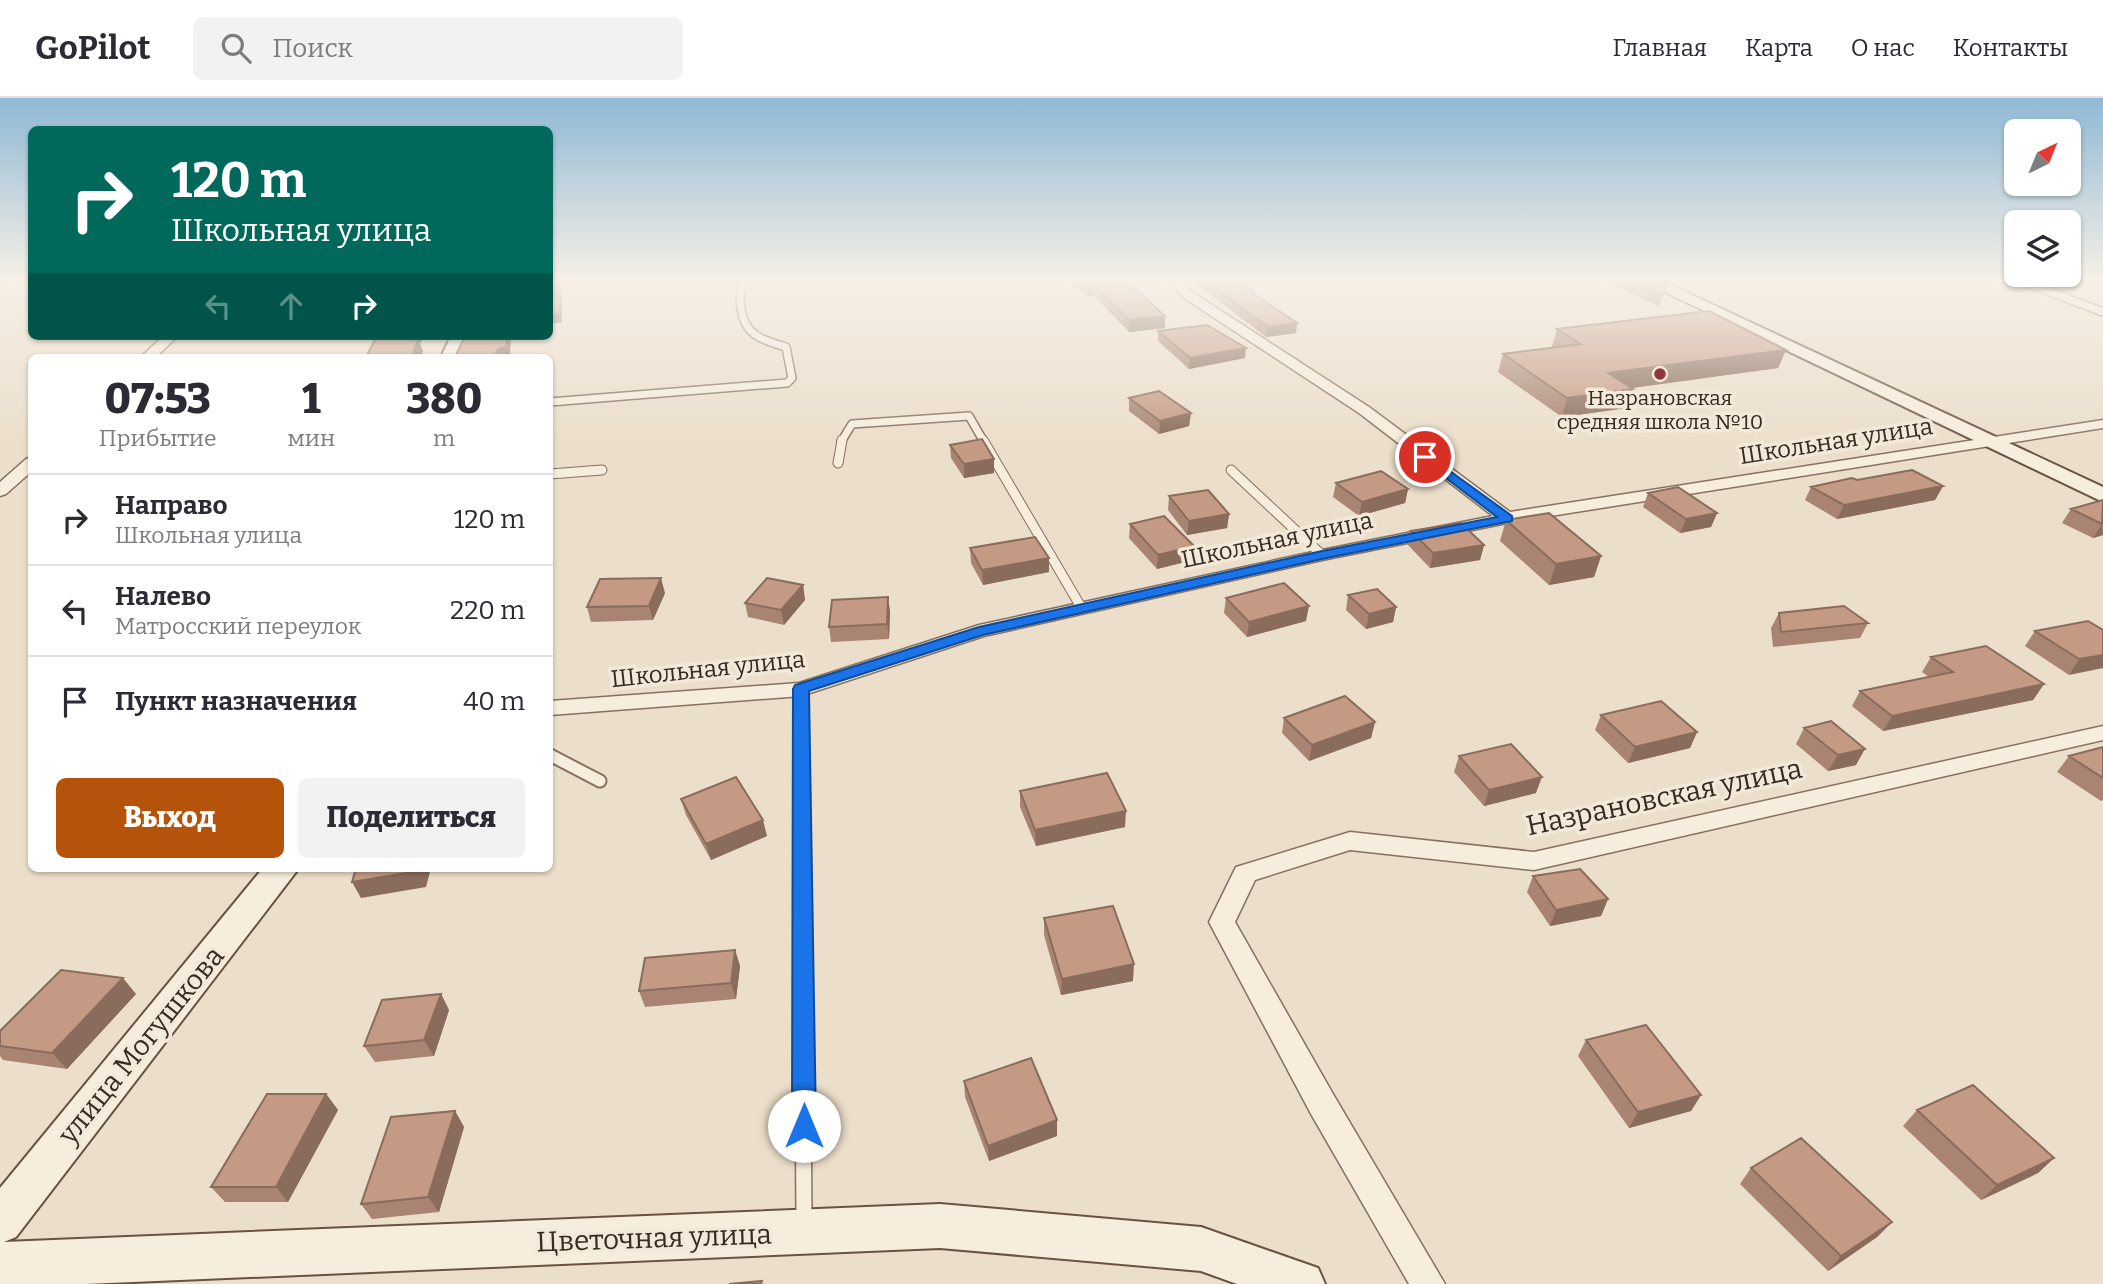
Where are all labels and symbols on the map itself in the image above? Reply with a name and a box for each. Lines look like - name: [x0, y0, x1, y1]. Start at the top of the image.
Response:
- north arrow: [2004, 119, 2081, 196]
- marker: Назрановская средняя школа №10: [1652, 366, 1668, 382]
- place label: Назрановская средняя школа №10: [1557, 385, 1763, 435]
- street label: Школьная улица: [1737, 412, 1935, 470]
- pin: [1395, 427, 1455, 487]
- street label: Школьная улица: [1179, 506, 1375, 574]
- street label: Школьная улица: [609, 645, 807, 693]
- street label: Назрановская улица: [1523, 752, 1805, 842]
- street label: улица Могушкова: [51, 940, 231, 1151]
- position arrow: [767, 1089, 841, 1163]
- street label: Цветочная улица: [536, 1217, 772, 1259]

